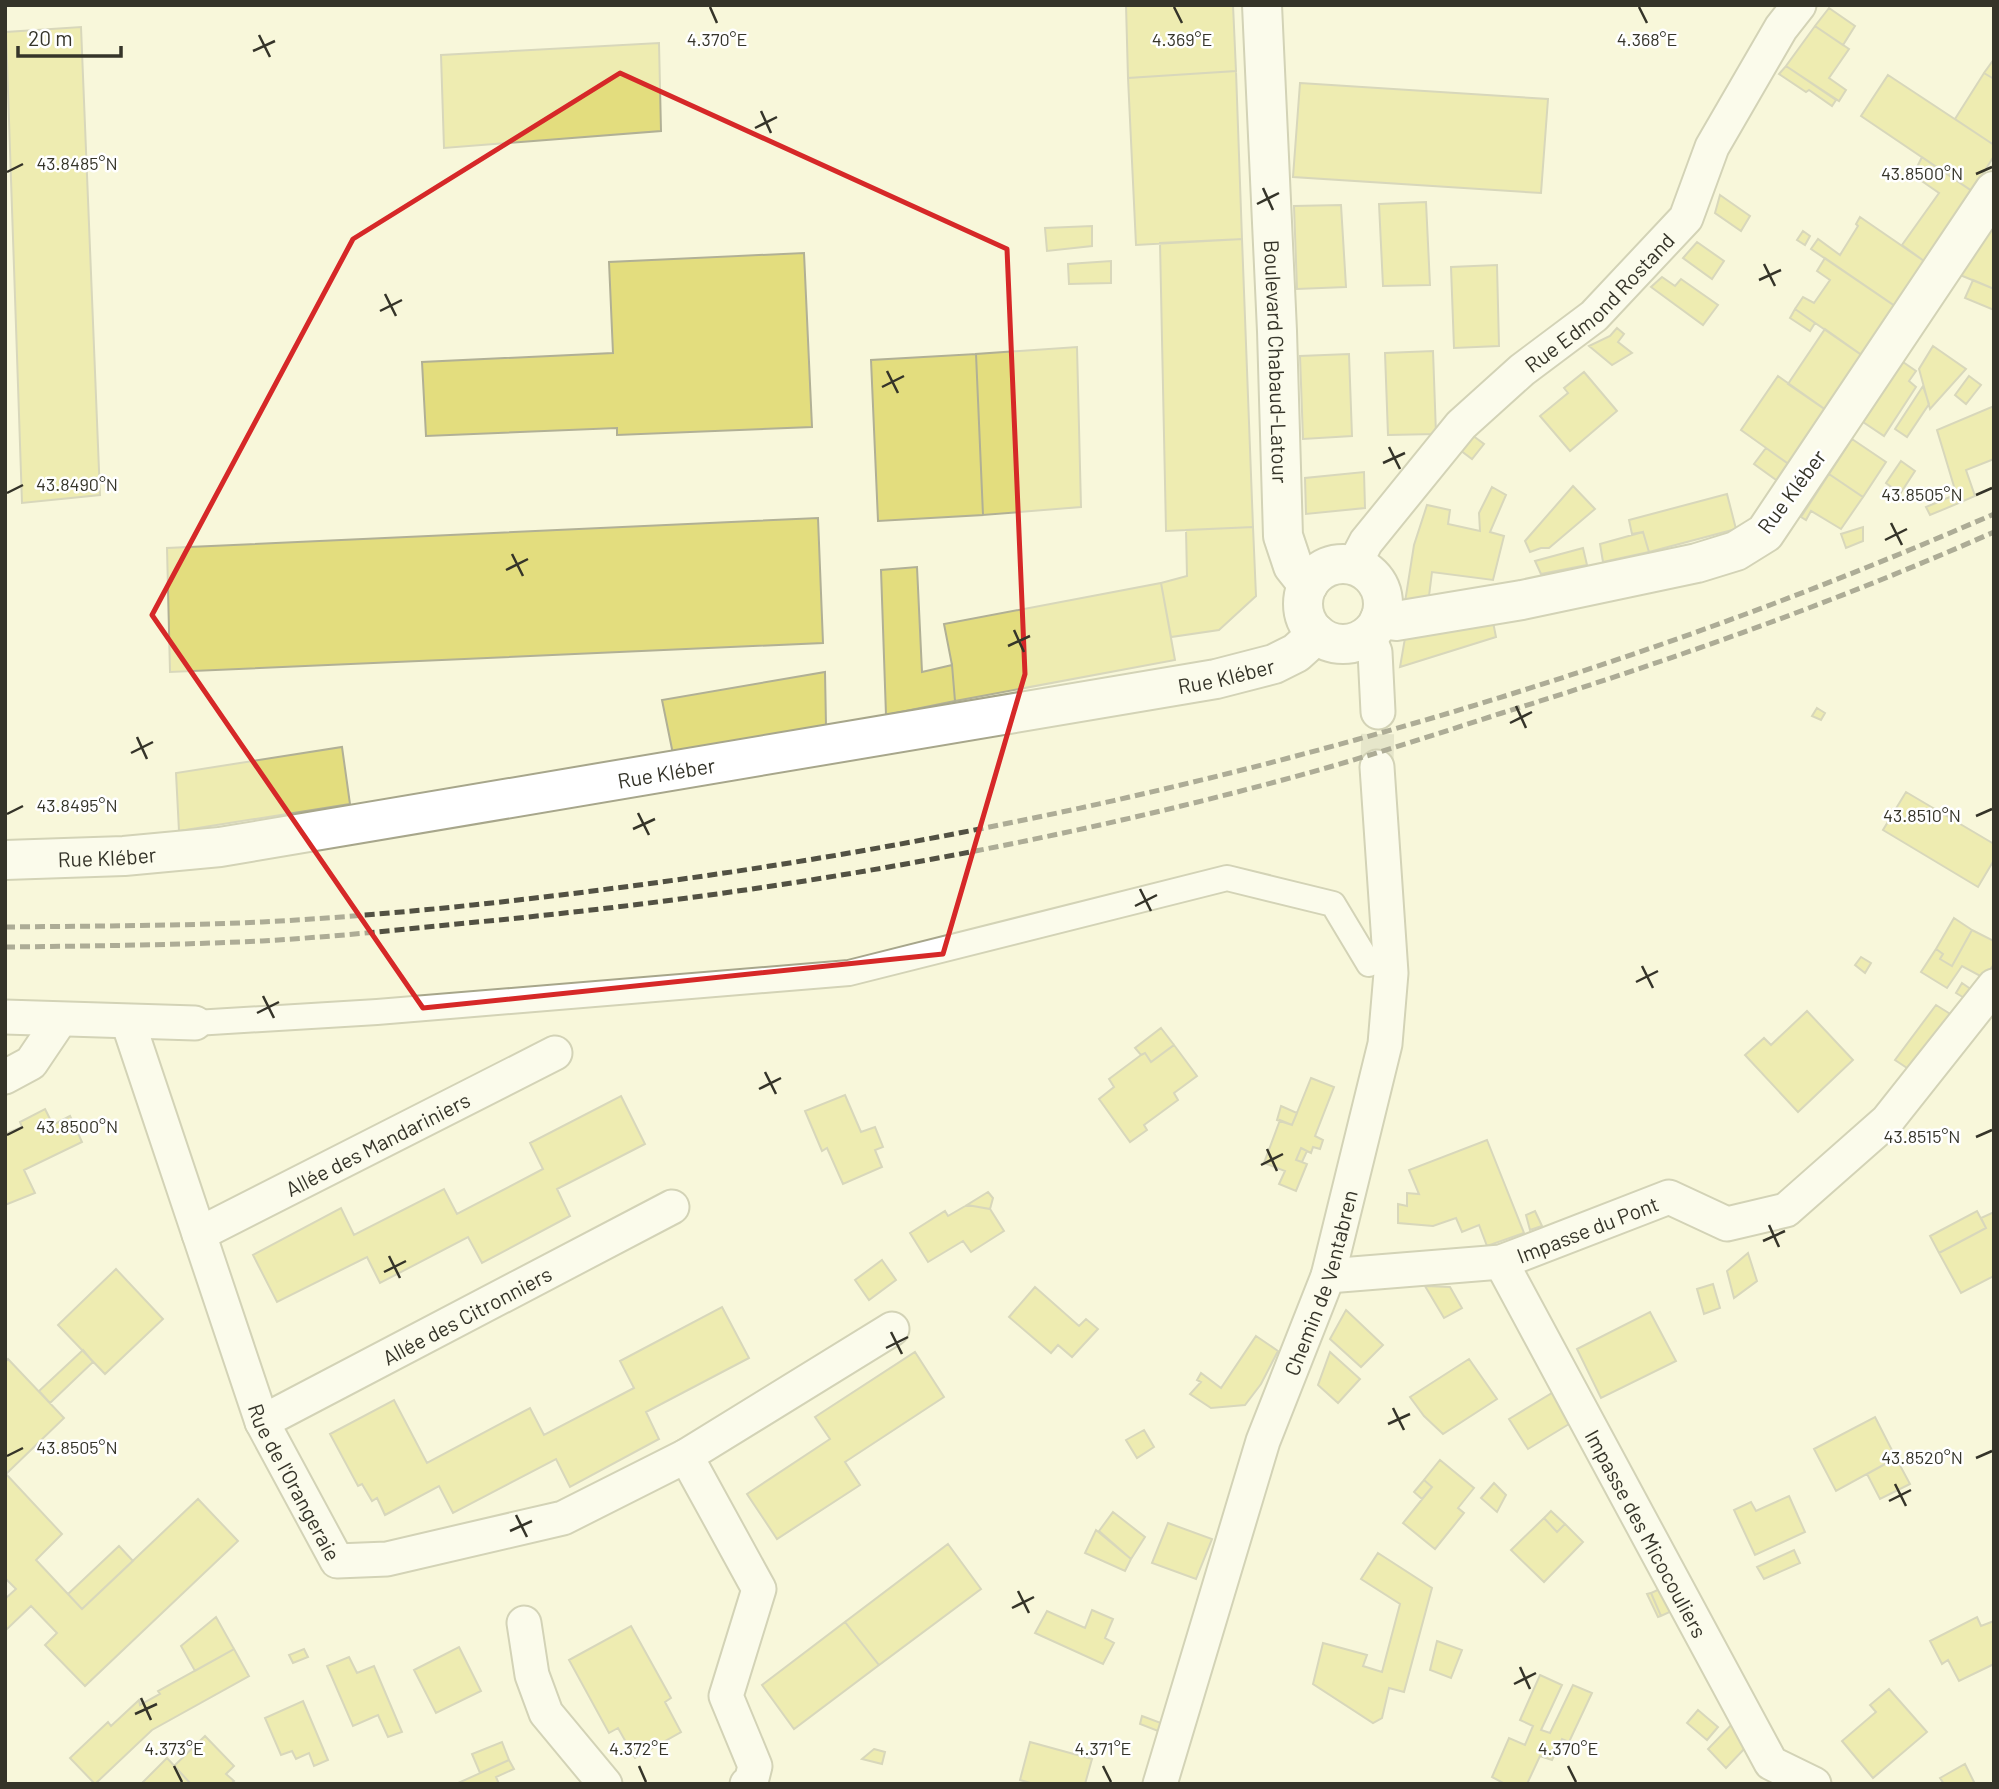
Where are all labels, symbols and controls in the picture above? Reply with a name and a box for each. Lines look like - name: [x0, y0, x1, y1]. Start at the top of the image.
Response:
- scale bar: [18, 14, 121, 58]
- text: 20 m: [28, 25, 73, 50]
- text: 4.370°E: [687, 28, 747, 50]
- text: 4.369°E: [1152, 28, 1212, 50]
- text: 4.368°E: [1617, 28, 1677, 50]
- text: 43.8485°N: [36, 152, 118, 174]
- text: 43.8500°N: [1881, 162, 1963, 184]
- street label: Rue Edmond Rostand: [1519, 227, 1679, 376]
- street label: Boulevard Chabaud-Latour: [1260, 239, 1294, 484]
- street label: Rue Kléber: [1751, 444, 1831, 538]
- text: 43.8490°N: [36, 473, 118, 495]
- text: 43.8505°N: [1881, 483, 1963, 505]
- street label: Rue Kléber: [1176, 652, 1277, 698]
- street label: Rue Kléber: [616, 751, 717, 792]
- text: 43.8495°N: [36, 794, 118, 816]
- text: 43.8510°N: [1883, 804, 1961, 826]
- street label: Rue Kléber: [57, 841, 158, 871]
- street label: Allée des Mandariniers: [281, 1086, 474, 1201]
- text: 43.8500°N: [36, 1115, 118, 1137]
- text: 43.8515°N: [1884, 1125, 1960, 1147]
- street label: Chemin de Ventabren: [1278, 1187, 1361, 1379]
- street label: Impasse du Pont: [1513, 1190, 1662, 1267]
- street label: Allée des Citronniers: [378, 1260, 555, 1369]
- street label: Rue de l'Orangeraie: [244, 1400, 347, 1565]
- street label: Impasse des Micocouliers: [1581, 1425, 1713, 1641]
- text: 43.8505°N: [36, 1436, 118, 1458]
- text: 43.8520°N: [1881, 1446, 1963, 1468]
- text: 4.373°E: [144, 1737, 204, 1759]
- text: 4.372°E: [609, 1737, 669, 1759]
- text: 4.371°E: [1075, 1737, 1131, 1759]
- text: 4.370°E: [1538, 1737, 1598, 1759]

